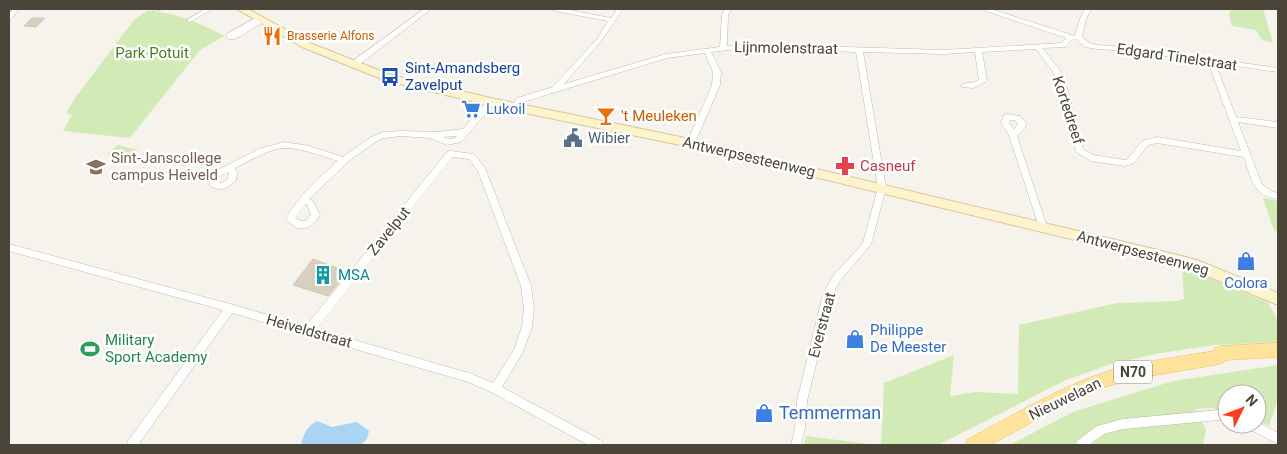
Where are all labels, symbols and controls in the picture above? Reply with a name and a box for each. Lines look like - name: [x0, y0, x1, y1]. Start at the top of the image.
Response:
- restaurant icon: Brasserie Alfons: [261, 25, 283, 47]
- place label: Brasserie Alfons: [287, 29, 375, 43]
- street label: Lijnmolenstraat: [734, 38, 838, 58]
- street label: Edgard Tinelstraat: [1116, 40, 1238, 74]
- park label: Park Potuit: [115, 44, 189, 62]
- place label: Sint-Amandsberg Zavelput: [405, 59, 520, 94]
- bus stop icon: Sint-Amandsberg Zavelput: [379, 66, 401, 88]
- street label: Kortedreef: [1049, 74, 1088, 147]
- supermarket icon: Lukoil: [460, 98, 482, 120]
- place label: Lukoil: [486, 100, 525, 118]
- bar icon: 't Meuleken: [595, 105, 617, 127]
- place label: 't Meuleken: [621, 107, 697, 125]
- public building icon: Wibier: [562, 127, 584, 149]
- place label: Wibier: [588, 129, 630, 147]
- street label: Antwerpsesteenweg: [681, 133, 817, 181]
- place label: Sint-Janscollege campus Heiveld: [111, 149, 221, 184]
- pharmacy icon: Casneuf: [834, 155, 856, 177]
- school or university icon: Sint-Janscollege campus Heiveld: [85, 156, 107, 178]
- place label: Casneuf: [860, 157, 916, 175]
- street label: Zavelput: [364, 203, 414, 259]
- street label: Antwerpsesteenweg: [1075, 227, 1211, 279]
- shop icon: Colora: [1235, 250, 1257, 272]
- building icon: MSA: [312, 264, 334, 286]
- place label: MSA: [338, 266, 370, 284]
- place label: Colora: [1224, 274, 1268, 292]
- street label: Everstraat: [805, 290, 839, 360]
- street label: Heiveldstraat: [264, 310, 354, 352]
- place label: Philippe De Meester: [870, 321, 946, 356]
- shop icon: Philippe De Meester: [844, 328, 866, 350]
- place label: Military Sport Academy: [105, 331, 207, 366]
- sports icon: Military Sport Academy: [79, 338, 101, 360]
- road number: N70: [1114, 361, 1152, 384]
- street label: Nieuwelaan: [1026, 374, 1104, 424]
- north arrow: [1217, 384, 1267, 434]
- text: N: [1242, 391, 1261, 409]
- shop icon: Temmerman: [753, 402, 775, 424]
- place label: Temmerman: [779, 402, 881, 423]

